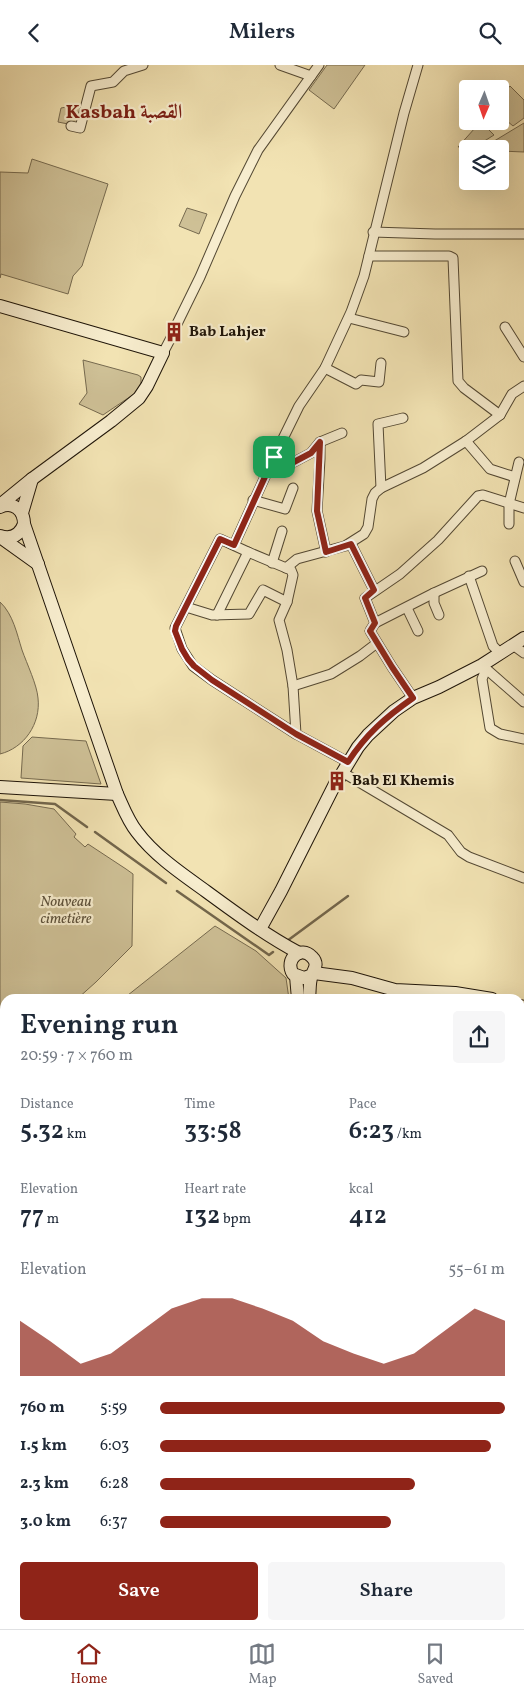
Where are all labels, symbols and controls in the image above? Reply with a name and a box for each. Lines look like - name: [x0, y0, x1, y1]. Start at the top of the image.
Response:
- text: Milers: [229, 17, 295, 48]
- icon: back: [20, 19, 48, 47]
- icon: search: [476, 19, 504, 47]
- north arrow: [459, 80, 509, 130]
- map controls: [459, 80, 509, 190]
- district label: Kasbah القصبة: [66, 99, 182, 127]
- button: layers: [459, 140, 509, 190]
- building icon: Bab Lahjer: [163, 321, 185, 343]
- place label: Bab Lahjer: [189, 322, 266, 343]
- pin: [253, 436, 295, 478]
- icon: arrive: [260, 443, 288, 471]
- building icon: Bab El Khemis: [326, 770, 348, 792]
- place label: Bab El Khemis: [352, 771, 455, 792]
- park label: Nouveau cimetière: [40, 892, 92, 930]
- text: Evening run: [20, 1006, 179, 1045]
- button: share: [453, 1011, 505, 1063]
- text: 20:59 · 7 × 760 m: [20, 1045, 133, 1067]
- text: Distance: [20, 1095, 74, 1114]
- text: Time: [184, 1095, 215, 1114]
- text: Pace: [349, 1095, 377, 1114]
- text: 5.32: [20, 1114, 64, 1149]
- text: 33:58: [184, 1114, 242, 1149]
- text: 6:23: [349, 1114, 394, 1149]
- text: km: [64, 1125, 87, 1144]
- text: /km: [394, 1125, 422, 1144]
- text: Elevation: [20, 1180, 78, 1199]
- text: Heart rate: [184, 1180, 246, 1199]
- text: kcal: [349, 1180, 374, 1199]
- text: 77: [20, 1199, 44, 1234]
- text: 132: [184, 1199, 220, 1234]
- text: 412: [349, 1199, 387, 1234]
- text: m: [44, 1210, 59, 1229]
- text: bpm: [220, 1210, 251, 1229]
- text: Elevation: [20, 1259, 87, 1281]
- text: 55–61 m: [448, 1259, 505, 1281]
- text: 760 m: [20, 1397, 65, 1419]
- text: 5:59: [100, 1397, 127, 1419]
- text: 1.5 km: [20, 1435, 67, 1457]
- text: 6:03: [100, 1435, 129, 1457]
- text: 2.3 km: [20, 1473, 69, 1495]
- text: 6:28: [100, 1473, 129, 1495]
- text: 3.0 km: [20, 1511, 71, 1533]
- text: 6:37: [100, 1511, 128, 1533]
- button: Save: [20, 1562, 258, 1620]
- button: Share: [268, 1562, 505, 1620]
- tab: Home: [70, 1640, 108, 1689]
- tab: Map: [248, 1640, 276, 1689]
- tab: Saved: [417, 1640, 454, 1689]

